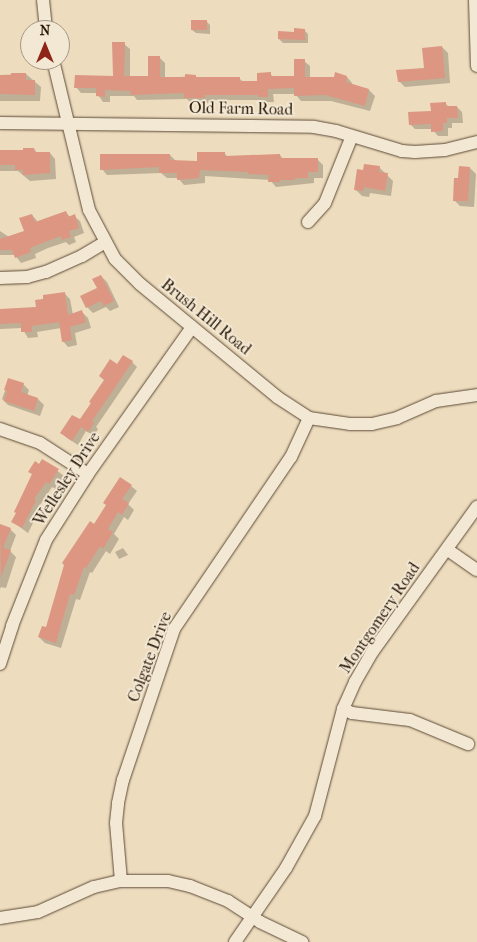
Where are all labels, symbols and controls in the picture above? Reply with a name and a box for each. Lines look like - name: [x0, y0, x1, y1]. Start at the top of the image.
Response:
- north arrow: [20, 20, 70, 70]
- text: N: [40, 22, 50, 39]
- street label: Old Farm Road: [189, 98, 293, 120]
- street label: Brush Hill Road: [157, 275, 255, 359]
- street label: Wellesley Drive: [30, 428, 104, 530]
- street label: Montgomery Road: [336, 559, 424, 677]
- street label: Colgate Drive: [124, 609, 176, 705]

